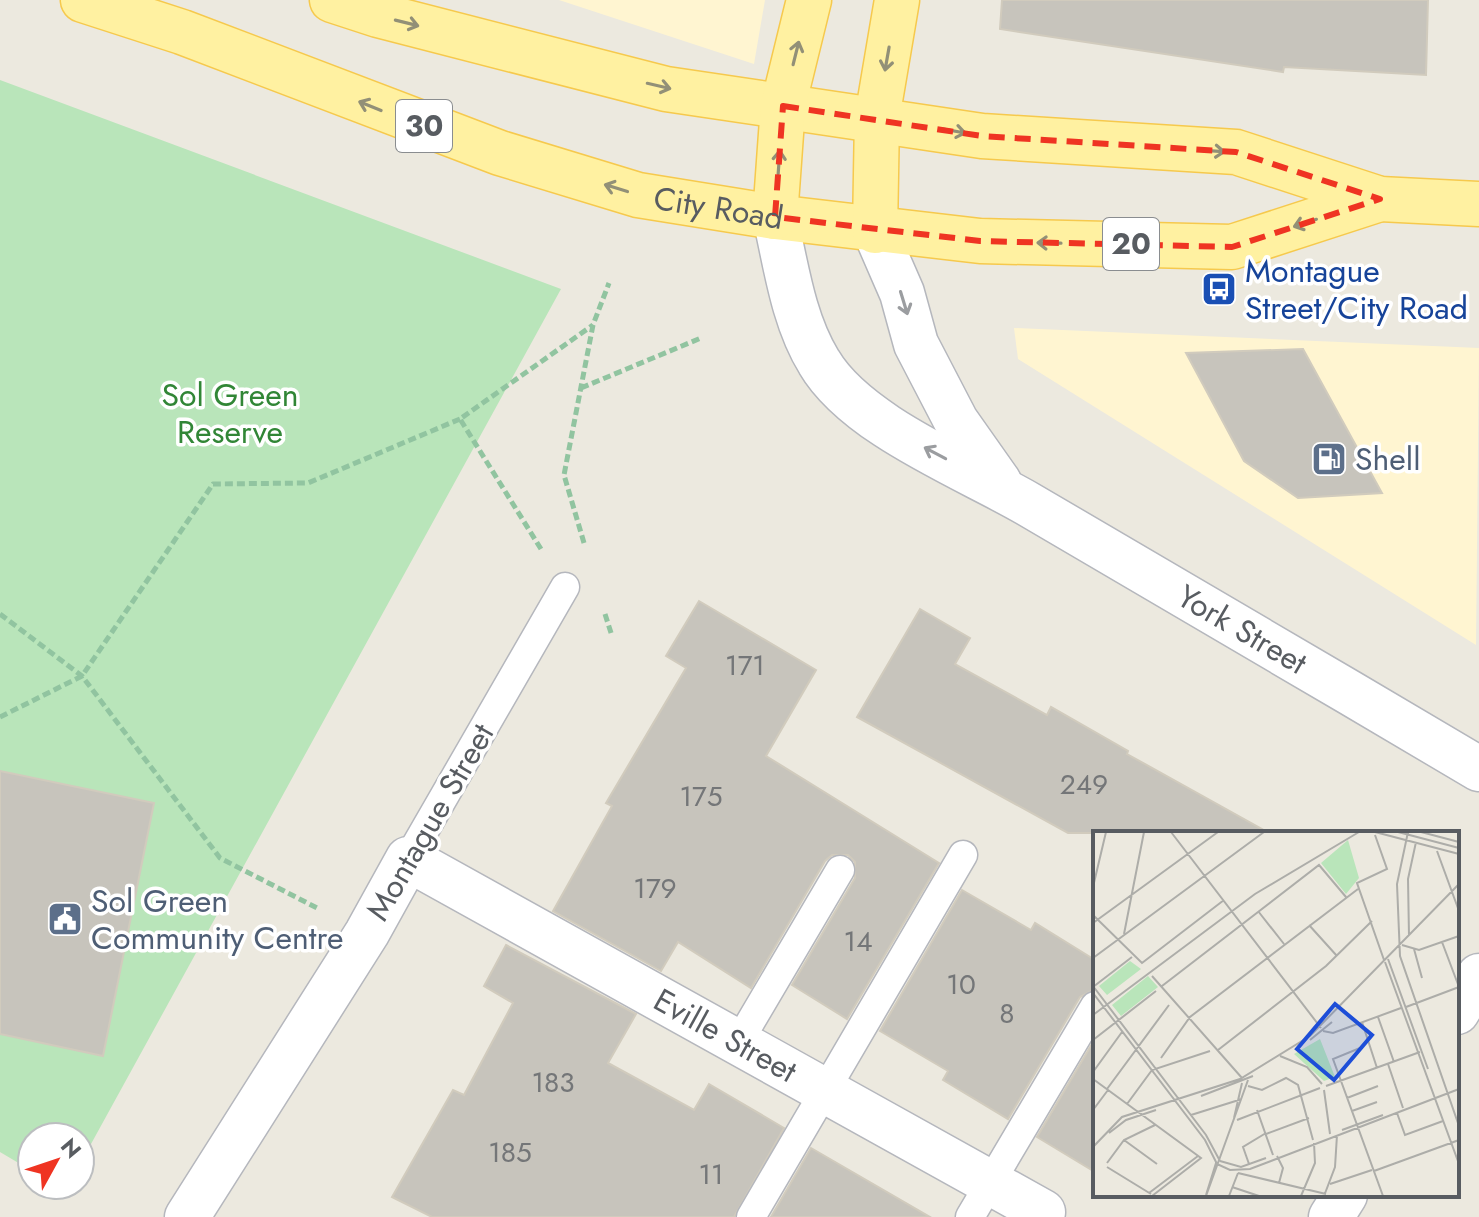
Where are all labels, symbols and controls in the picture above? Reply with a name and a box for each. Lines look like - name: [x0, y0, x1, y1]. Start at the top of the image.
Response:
- one-way arrow: [393, 16, 419, 31]
- one-way arrow: [789, 41, 804, 67]
- one-way arrow: [879, 46, 894, 71]
- one-way arrow: [645, 80, 671, 95]
- one-way arrow: [358, 98, 383, 112]
- road number: 30: [396, 100, 452, 152]
- one-way arrow: [941, 124, 967, 139]
- one-way arrow: [1199, 144, 1226, 159]
- one-way arrow: [772, 149, 787, 176]
- street label: City Road: [650, 175, 787, 241]
- one-way arrow: [604, 180, 630, 195]
- one-way arrow: [1293, 216, 1319, 231]
- road number: 20: [1103, 218, 1159, 270]
- one-way arrow: [1036, 235, 1063, 251]
- place label: Montague Street/City Road: [1245, 248, 1468, 331]
- bus stop icon: Montague Street/City Road: [1200, 270, 1238, 308]
- one-way arrow: [897, 290, 912, 316]
- park label: Sol Green Reserve: [161, 372, 299, 455]
- place label: Shell: [1355, 436, 1421, 482]
- fuel station icon: Shell: [1310, 440, 1348, 478]
- one-way arrow: [924, 445, 948, 461]
- street label: York Street: [1169, 573, 1316, 686]
- house number: 171: [725, 645, 765, 686]
- street label: Montague Street: [355, 715, 505, 929]
- house number: 249: [1060, 764, 1108, 805]
- house number: 175: [679, 776, 723, 817]
- inset map: [1093, 831, 1459, 1197]
- house number: 179: [633, 868, 677, 909]
- place label: Sol Green Community Centre: [91, 878, 343, 961]
- public building icon: Sol Green Community Centre: [46, 900, 84, 938]
- house number: 14: [844, 921, 872, 962]
- house number: 10: [946, 964, 976, 1005]
- street label: Eville Street: [646, 977, 806, 1094]
- house number: 8: [999, 993, 1015, 1034]
- house number: 183: [531, 1062, 575, 1103]
- north arrow: [16, 1121, 96, 1201]
- text: N: [53, 1131, 89, 1165]
- house number: 185: [488, 1132, 532, 1173]
- house number: 11: [698, 1154, 724, 1195]

